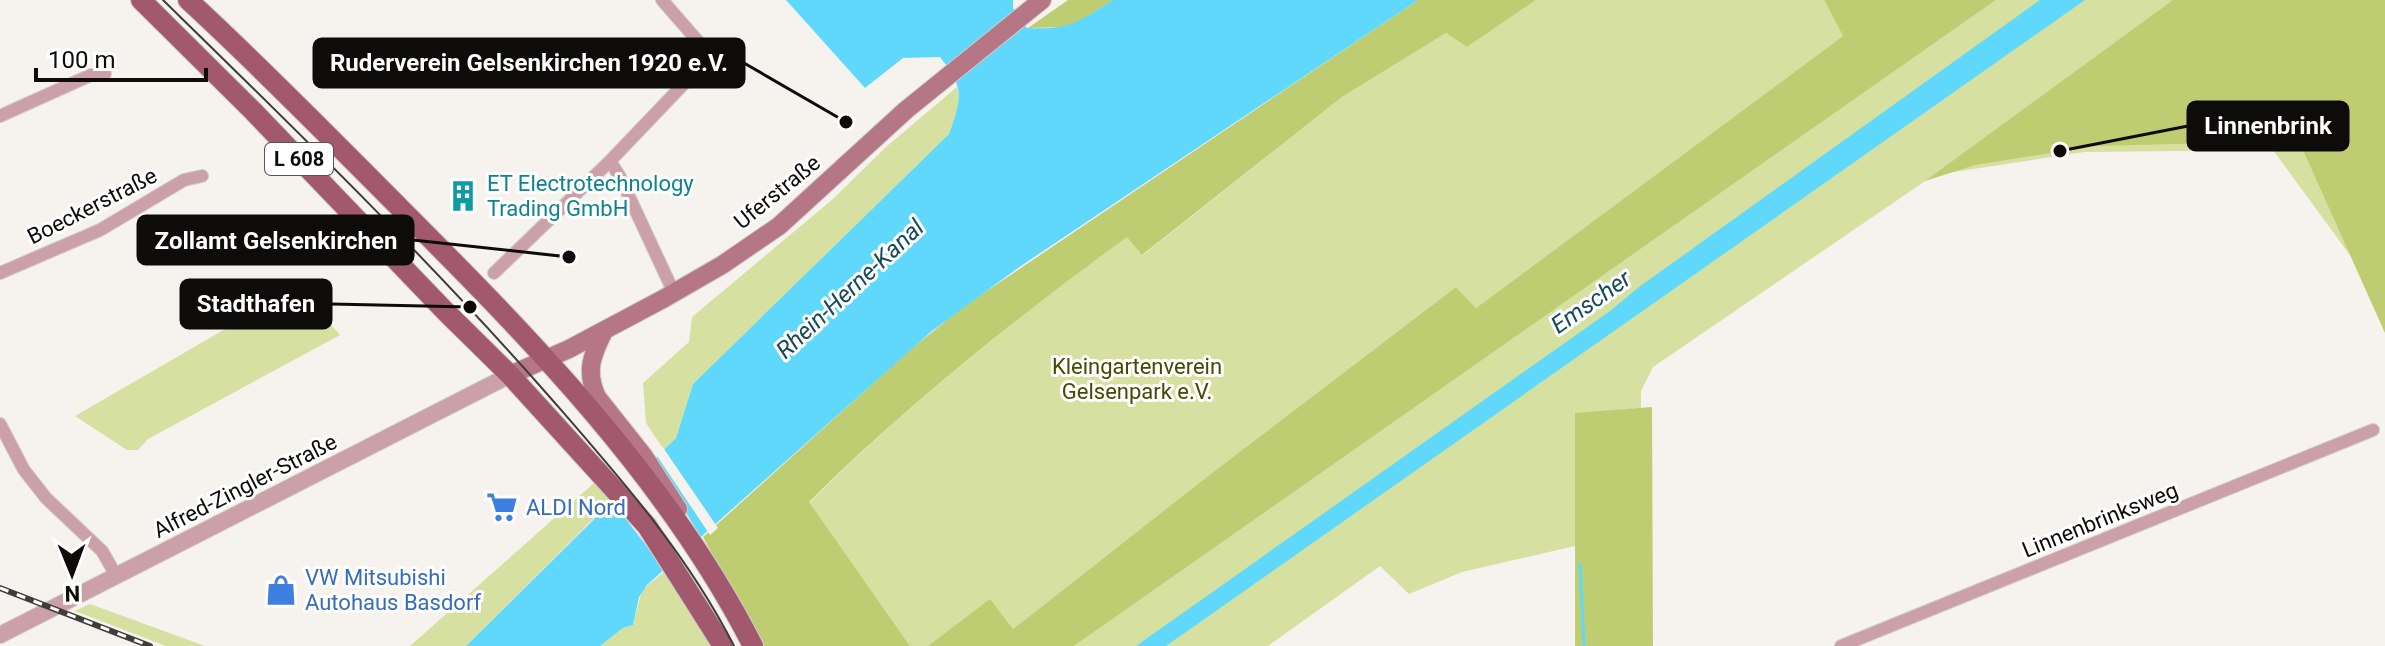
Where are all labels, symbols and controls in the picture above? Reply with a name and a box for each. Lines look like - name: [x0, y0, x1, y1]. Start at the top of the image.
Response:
- scale bar: [36, 32, 206, 82]
- callout: Ruderverein Gelsenkirchen 1920 e.V.: [314, 39, 744, 87]
- text: 100 m: [48, 46, 115, 74]
- text: Ruderverein Gelsenkirchen 1920 e.V.: [330, 49, 728, 77]
- callout: Linnenbrink: [2188, 102, 2348, 150]
- text: Linnenbrink: [2204, 112, 2333, 140]
- road number: L 608: [265, 143, 333, 175]
- street label: Uferstraße: [729, 150, 825, 234]
- street label: Boeckerstraße: [23, 163, 161, 249]
- place label: ET Electrotechnology Trading GmbH: [487, 171, 694, 221]
- building icon: ET Electrotechnology Trading GmbH: [446, 179, 480, 213]
- water label: Rhein-Herne-Kanal: [770, 213, 930, 364]
- callout: Zollamt Gelsenkirchen: [138, 216, 413, 264]
- text: Zollamt Gelsenkirchen: [155, 227, 397, 255]
- water label: Emscher: [1546, 264, 1637, 340]
- callout: Stadthafen: [181, 280, 331, 328]
- text: Stadthafen: [197, 290, 315, 318]
- park label: Kleingartenverein Gelsenpark e.V.: [1052, 354, 1222, 404]
- street label: Alfred-Zingler-Straße: [149, 429, 341, 543]
- street label: Linnenbrinksweg: [2019, 477, 2181, 563]
- supermarket icon: ALDI Nord: [485, 490, 519, 524]
- place label: ALDI Nord: [526, 495, 626, 520]
- north arrow: [32, 534, 112, 614]
- place label: VW Mitsubishi Autohaus Basdorf: [305, 565, 482, 615]
- shop icon: VW Mitsubishi Autohaus Basdorf: [264, 573, 298, 607]
- text: N: [64, 581, 80, 606]

